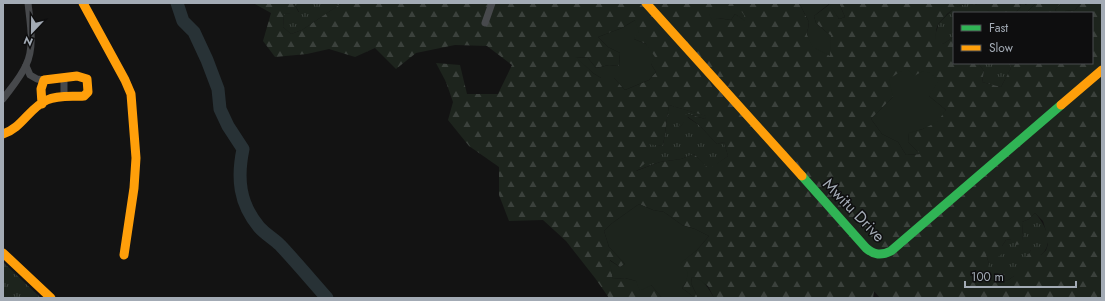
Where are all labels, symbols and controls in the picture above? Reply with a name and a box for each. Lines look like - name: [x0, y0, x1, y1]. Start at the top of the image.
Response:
- north arrow: [12, 12, 52, 52]
- legend: [953, 12, 1093, 64]
- text: Fast: [989, 19, 1008, 37]
- text: N: [21, 32, 35, 50]
- text: Slow: [989, 39, 1014, 57]
- street label: Mwitu Drive: [818, 173, 890, 247]
- scale bar: [965, 263, 1076, 289]
- text: 100 m: [971, 268, 1004, 286]

